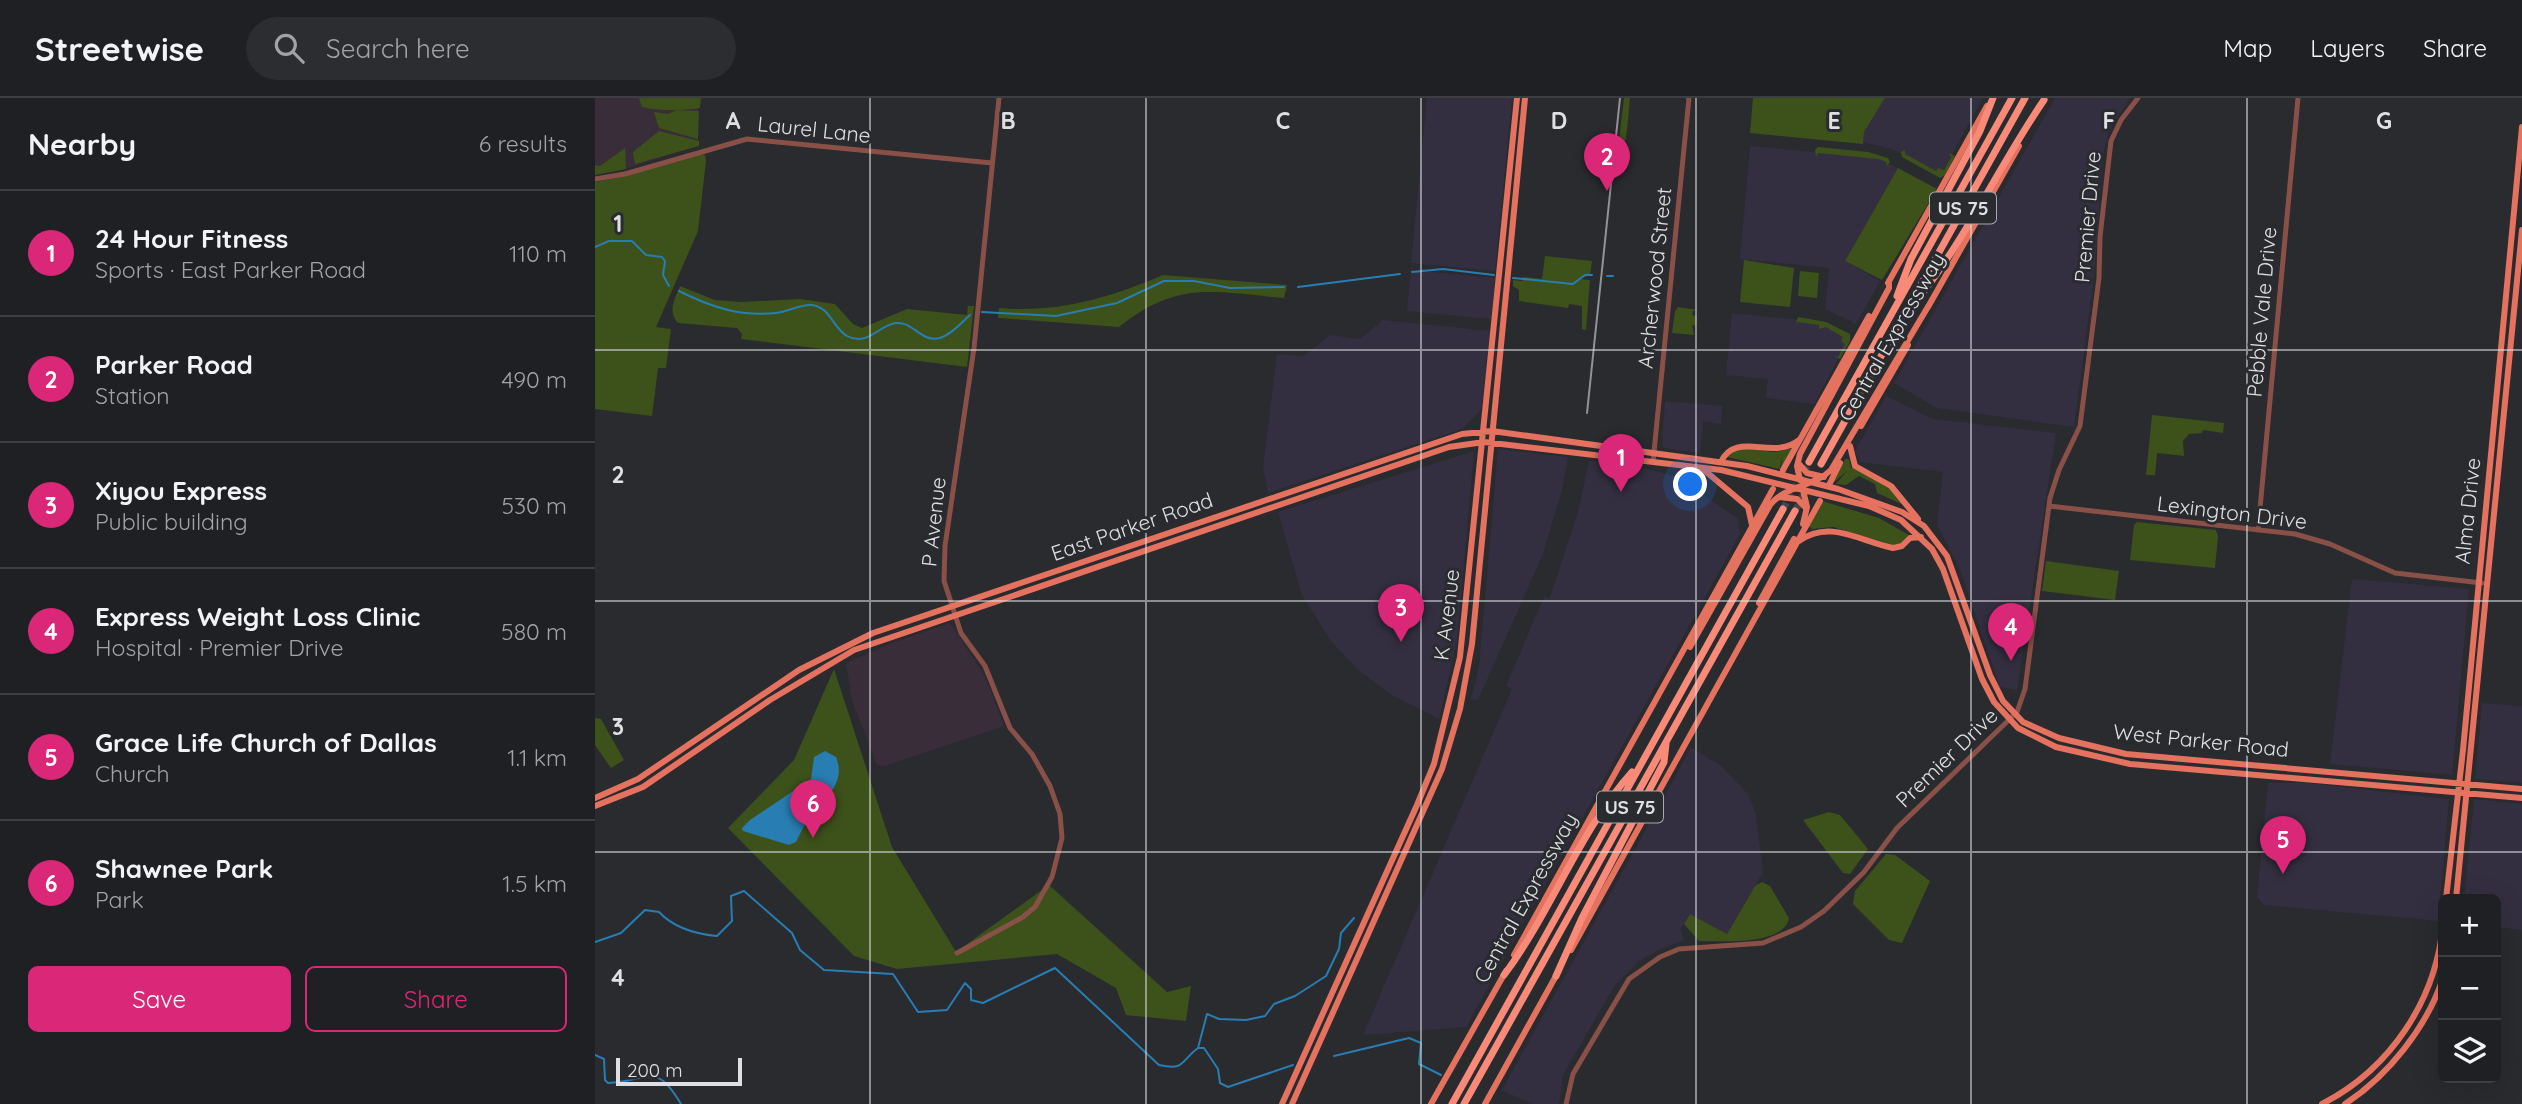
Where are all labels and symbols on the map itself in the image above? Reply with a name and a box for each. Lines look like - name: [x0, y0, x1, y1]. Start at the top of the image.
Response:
- text: A: [726, 106, 741, 135]
- text: B: [1000, 106, 1016, 135]
- text: C: [1276, 106, 1290, 135]
- text: D: [1551, 106, 1567, 135]
- text: E: [1827, 106, 1841, 135]
- text: F: [2103, 106, 2115, 135]
- text: G: [2376, 106, 2392, 135]
- street label: Laurel Lane: [756, 110, 872, 148]
- pin: 2: [1584, 133, 1630, 191]
- street label: Premier Drive: [2068, 150, 2106, 284]
- street label: Archerwood Street: [1632, 186, 1676, 370]
- road number: US 75: [1930, 192, 1996, 223]
- text: 1: [614, 209, 622, 238]
- street label: Pebble Vale Drive: [2241, 226, 2281, 398]
- street label: Central Expressway: [1832, 248, 1950, 425]
- pin: 1: [1598, 434, 1644, 492]
- street label: Alma Drive: [2449, 457, 2486, 565]
- text: 2: [611, 460, 625, 489]
- your location: [1673, 467, 1707, 501]
- street label: P Avenue: [915, 476, 951, 568]
- street label: East Parker Road: [1047, 486, 1216, 566]
- street label: Lexington Drive: [2156, 490, 2309, 534]
- street label: K Avenue: [1428, 568, 1465, 662]
- pin: 3: [1378, 584, 1424, 642]
- pin: 4: [1988, 603, 2034, 661]
- street label: Premier Drive: [1890, 702, 2003, 812]
- text: 3: [612, 712, 624, 741]
- street label: West Parker Road: [2112, 718, 2290, 762]
- pin: 6: [790, 780, 836, 838]
- road number: US 75: [1597, 792, 1663, 822]
- street label: Central Expressway: [1468, 808, 1583, 987]
- pin: 5: [2260, 816, 2306, 874]
- text: 4: [611, 963, 625, 992]
- scale bar: [616, 1055, 742, 1087]

